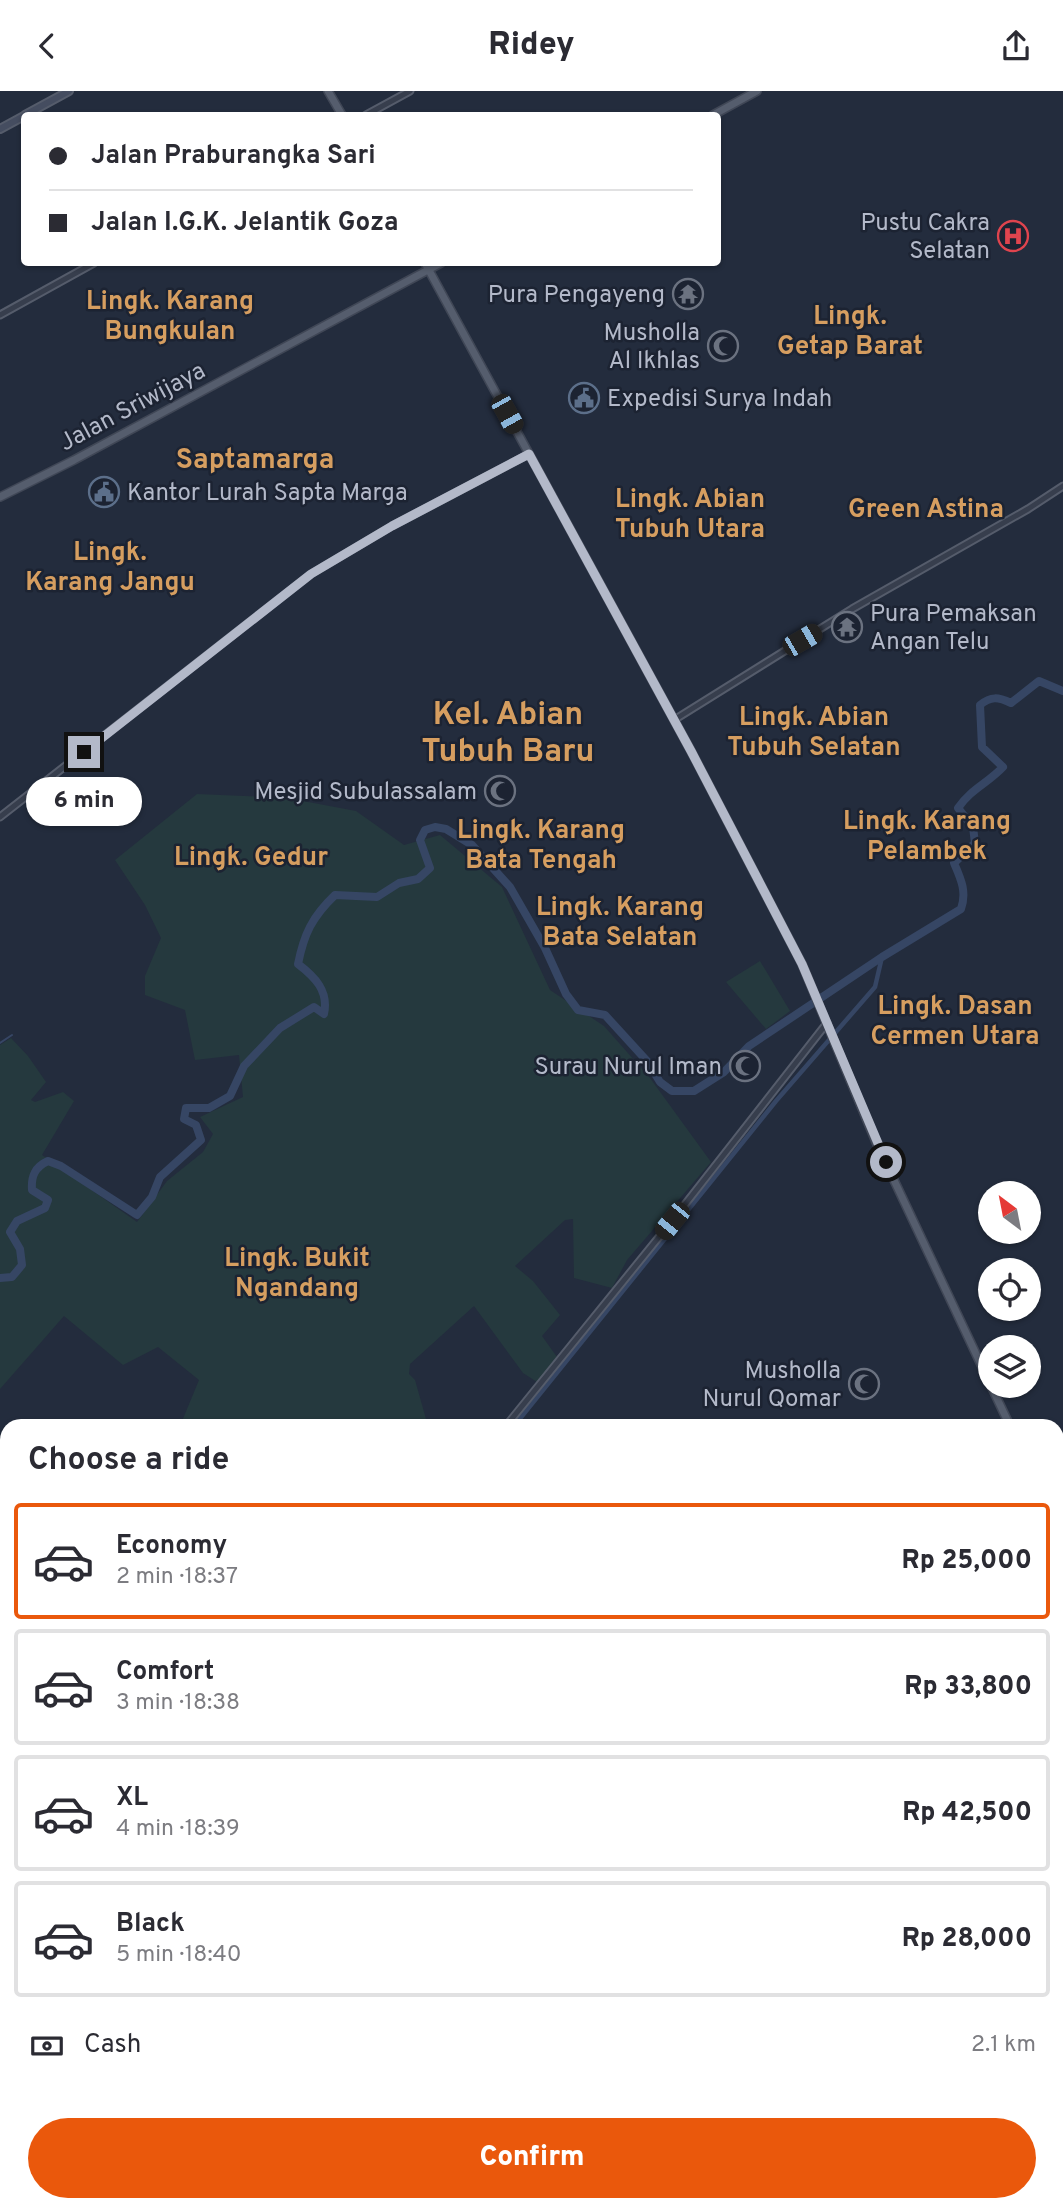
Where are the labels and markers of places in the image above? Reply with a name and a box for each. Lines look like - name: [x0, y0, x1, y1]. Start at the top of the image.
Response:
- place label: Pustu Cakra Selatan: [861, 209, 990, 267]
- hospital icon: Pustu Cakra Selatan: [996, 219, 1030, 253]
- temple icon: Pura Pengayeng: [671, 277, 705, 311]
- place label: Pura Pengayeng: [488, 281, 665, 311]
- place label: Musholla Al Ikhlas: [603, 319, 700, 377]
- mosque icon: Musholla Al Ikhlas: [706, 329, 740, 363]
- public building icon: Expedisi Surya Indah: [567, 381, 601, 415]
- place label: Expedisi Surya Indah: [607, 385, 832, 415]
- public building icon: Kantor Lurah Sapta Marga: [87, 475, 121, 509]
- place label: Kantor Lurah Sapta Marga: [127, 479, 408, 509]
- place label: Pura Pemaksan Angan Telu: [870, 600, 1037, 658]
- temple icon: Pura Pemaksan Angan Telu: [830, 610, 864, 644]
- mosque icon: Mesjid Subulassalam: [483, 774, 517, 808]
- place label: Mesjid Subulassalam: [254, 778, 477, 808]
- mosque icon: Surau Nurul Iman: [728, 1049, 762, 1083]
- place label: Surau Nurul Iman: [534, 1053, 722, 1083]
- place label: Musholla Nurul Qomar: [703, 1357, 841, 1415]
- mosque icon: Musholla Nurul Qomar: [847, 1367, 881, 1401]

